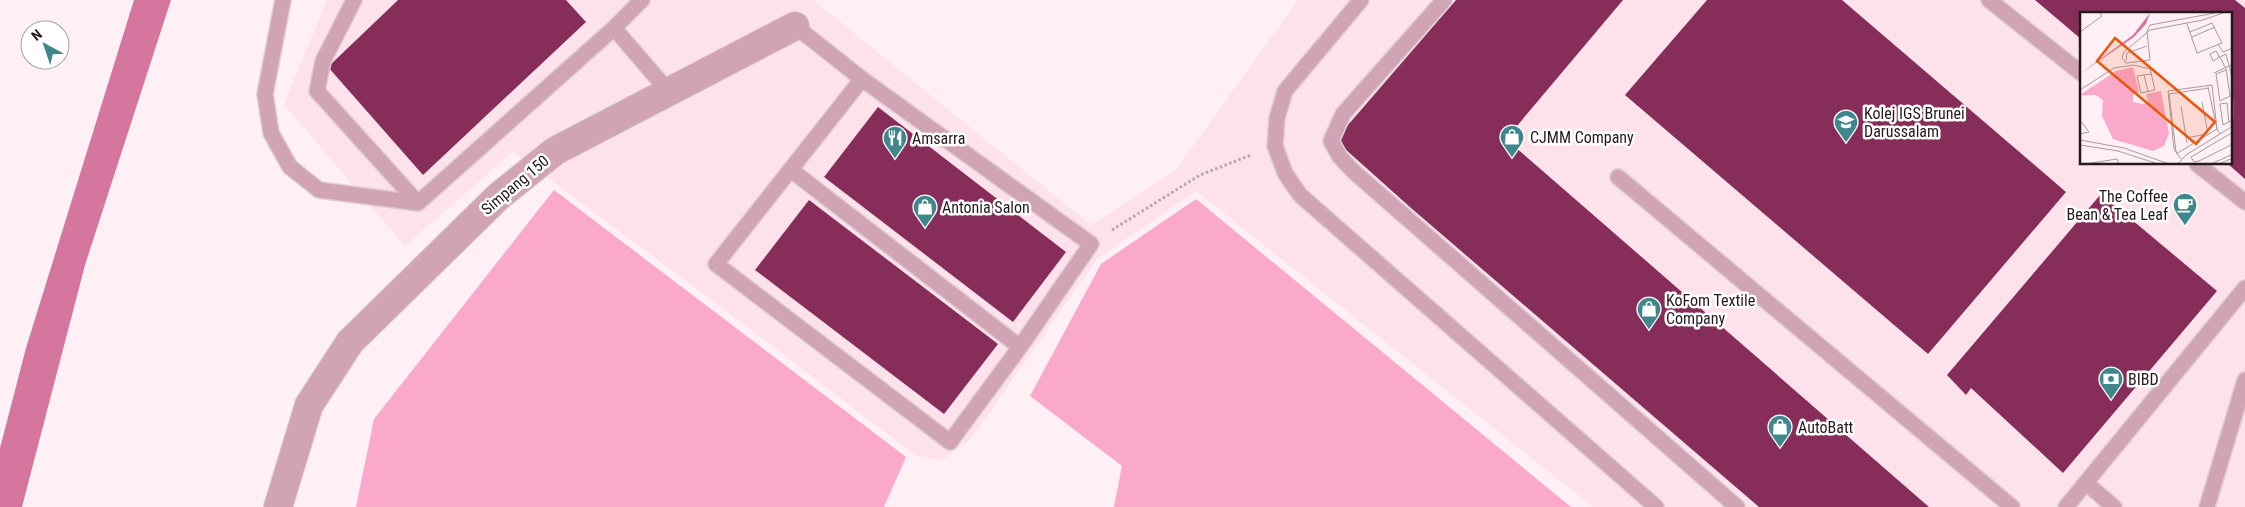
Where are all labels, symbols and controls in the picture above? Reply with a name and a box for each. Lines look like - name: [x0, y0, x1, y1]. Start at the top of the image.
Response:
- inset map: [2080, 12, 2232, 165]
- north arrow: [20, 20, 70, 70]
- text: N: [28, 26, 45, 44]
- place label: Kolej IGS Brunei Darussalam: [1864, 104, 1965, 141]
- school or university icon: Kolej IGS Brunei Darussalam: [1833, 109, 1859, 143]
- shop icon: CJMM Company: [1499, 124, 1525, 158]
- restaurant icon: Amsarra: [882, 125, 908, 159]
- place label: CJMM Company: [1530, 128, 1634, 147]
- place label: Amsarra: [912, 129, 965, 148]
- street label: Simpang 150: [477, 151, 553, 219]
- place label: The Coffee Bean & Tea Leaf: [2066, 187, 2168, 224]
- cafe icon: The Coffee Bean & Tea Leaf: [2172, 192, 2198, 226]
- shop icon: Antonia Salon: [912, 194, 938, 228]
- place label: Antonia Salon: [942, 198, 1030, 217]
- place label: KoFom Textile Company: [1666, 291, 1755, 328]
- shop icon: KoFom Textile Company: [1636, 296, 1662, 330]
- bank icon: BIBD: [2098, 366, 2124, 400]
- place label: BIBD: [2128, 370, 2159, 389]
- shop icon: AutoBatt: [1767, 414, 1793, 448]
- place label: AutoBatt: [1798, 418, 1854, 437]

